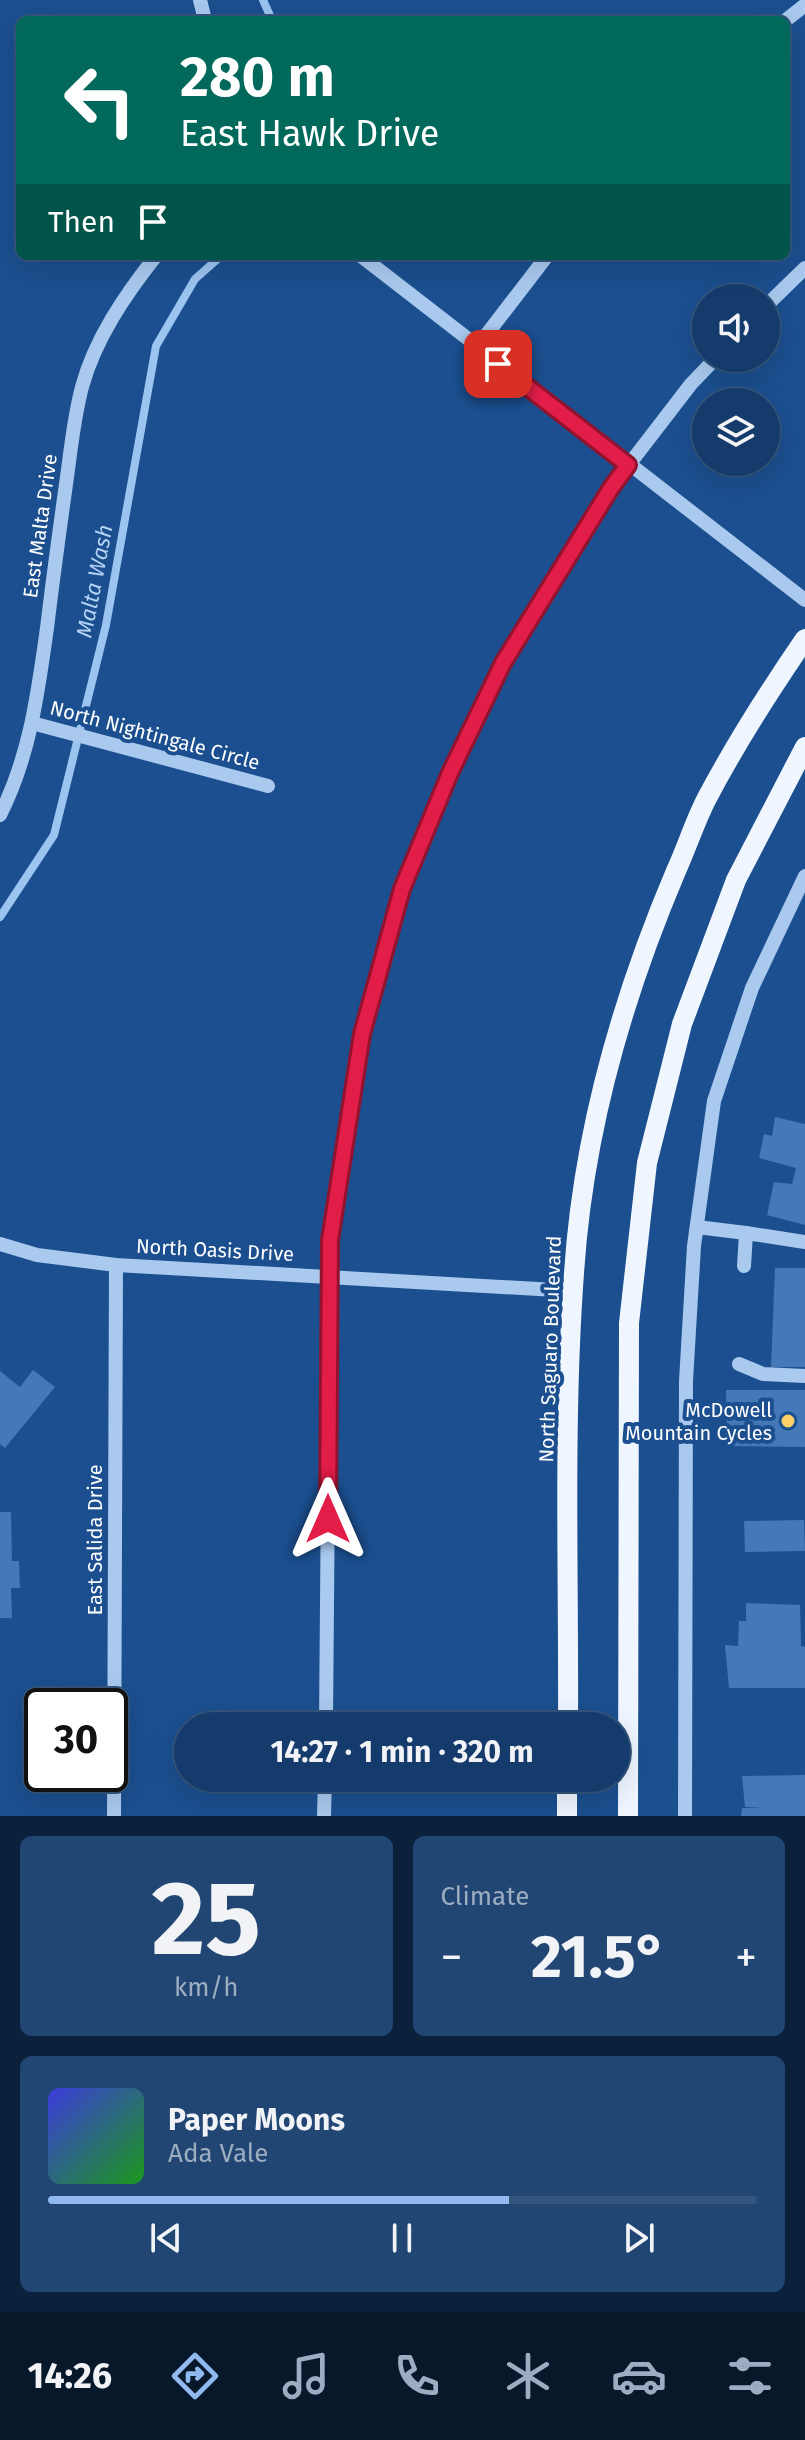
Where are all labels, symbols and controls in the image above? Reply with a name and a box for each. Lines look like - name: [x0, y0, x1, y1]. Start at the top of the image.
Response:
- text: 280 m: [180, 44, 335, 111]
- icon: left: [48, 48, 152, 152]
- text: East Hawk Drive: [180, 112, 440, 156]
- icon: arrive: [131, 200, 175, 244]
- text: Then: [48, 204, 115, 240]
- map controls: [692, 284, 780, 476]
- button: sound: [692, 284, 780, 372]
- pin: [464, 330, 532, 398]
- icon: arrive: [476, 342, 520, 386]
- button: layers: [692, 388, 780, 476]
- street label: East Malta Drive: [18, 452, 62, 600]
- water label: Malta Wash: [70, 522, 119, 640]
- street label: North Nightingale Circle: [48, 695, 262, 775]
- street label: North Oasis Drive: [135, 1234, 295, 1266]
- street label: North Saguaro Boulevard: [534, 1235, 566, 1463]
- place label: McDowell Mountain Cycles: [625, 1398, 772, 1445]
- marker: McDowell Mountain Cycles: [779, 1412, 797, 1430]
- street label: East Salida Drive: [83, 1464, 107, 1616]
- position arrow: [286, 1477, 370, 1561]
- speed limit sign: 30: [24, 1688, 128, 1792]
- text: 14:27 · 1 min · 320 m: [270, 1734, 534, 1770]
- text: 25: [151, 1857, 261, 1982]
- text: Climate: [441, 1881, 529, 1912]
- text: 21.5°: [531, 1921, 666, 1993]
- text: −: [441, 1931, 463, 1984]
- text: +: [735, 1931, 757, 1984]
- text: km/h: [174, 1972, 238, 2003]
- text: Paper Moons: [168, 2102, 345, 2138]
- text: Ada Vale: [168, 2138, 268, 2169]
- icon: previous: [144, 2216, 188, 2260]
- icon: pause: [380, 2216, 424, 2260]
- icon: next: [617, 2216, 661, 2260]
- icon: directions: [167, 2348, 223, 2404]
- icon: music: [278, 2348, 334, 2404]
- icon: phone: [389, 2348, 445, 2404]
- icon: climate: [500, 2348, 556, 2404]
- icon: car: [611, 2348, 667, 2404]
- icon: filters: [722, 2348, 778, 2404]
- text: 14:26: [27, 2354, 112, 2398]

